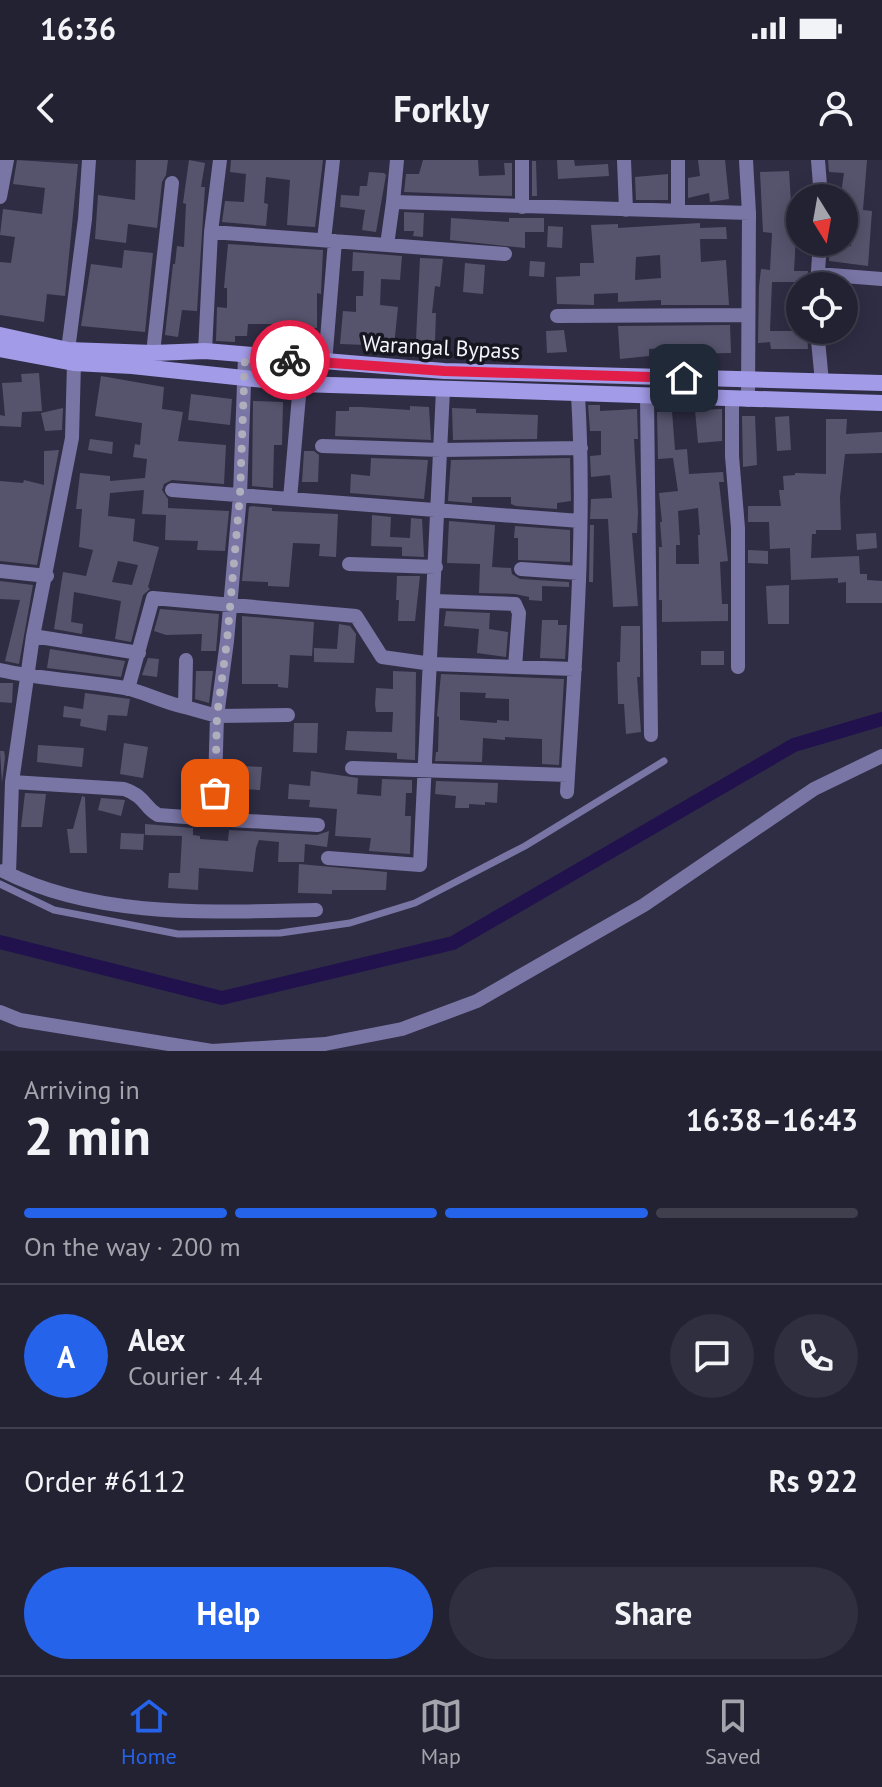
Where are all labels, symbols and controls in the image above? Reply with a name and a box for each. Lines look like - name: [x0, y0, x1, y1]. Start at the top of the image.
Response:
- text: 16:36: [40, 9, 116, 48]
- text: Forkly: [393, 85, 489, 132]
- icon: back: [24, 86, 68, 130]
- icon: person: [814, 86, 858, 130]
- north arrow: [786, 184, 858, 256]
- map controls: [786, 184, 858, 344]
- button: locate: [786, 272, 858, 344]
- courier: [250, 320, 330, 400]
- street label: Warangal Bypass: [361, 329, 521, 365]
- icon: bike: [268, 338, 312, 382]
- pin: [650, 344, 718, 412]
- icon: home: [662, 356, 706, 400]
- pin: [181, 759, 249, 827]
- icon: bag: [193, 771, 237, 815]
- text: Arriving in: [24, 1073, 140, 1106]
- text: 16:38–16:43: [686, 1100, 858, 1139]
- text: 2 min: [24, 1102, 151, 1169]
- text: On the way · 200 m: [24, 1230, 241, 1263]
- button: chat: [670, 1314, 754, 1398]
- button: phone: [774, 1314, 858, 1398]
- text: Alex: [128, 1320, 185, 1359]
- text: A: [57, 1337, 75, 1376]
- text: Courier · 4.4: [128, 1359, 262, 1392]
- text: Order #6112: [24, 1461, 186, 1500]
- text: Rs 922: [769, 1461, 858, 1500]
- button: Help: [24, 1567, 433, 1659]
- button: Share: [449, 1567, 858, 1659]
- tab: Home: [121, 1694, 177, 1770]
- tab: Map: [419, 1694, 463, 1770]
- tab: Saved: [705, 1694, 761, 1770]

